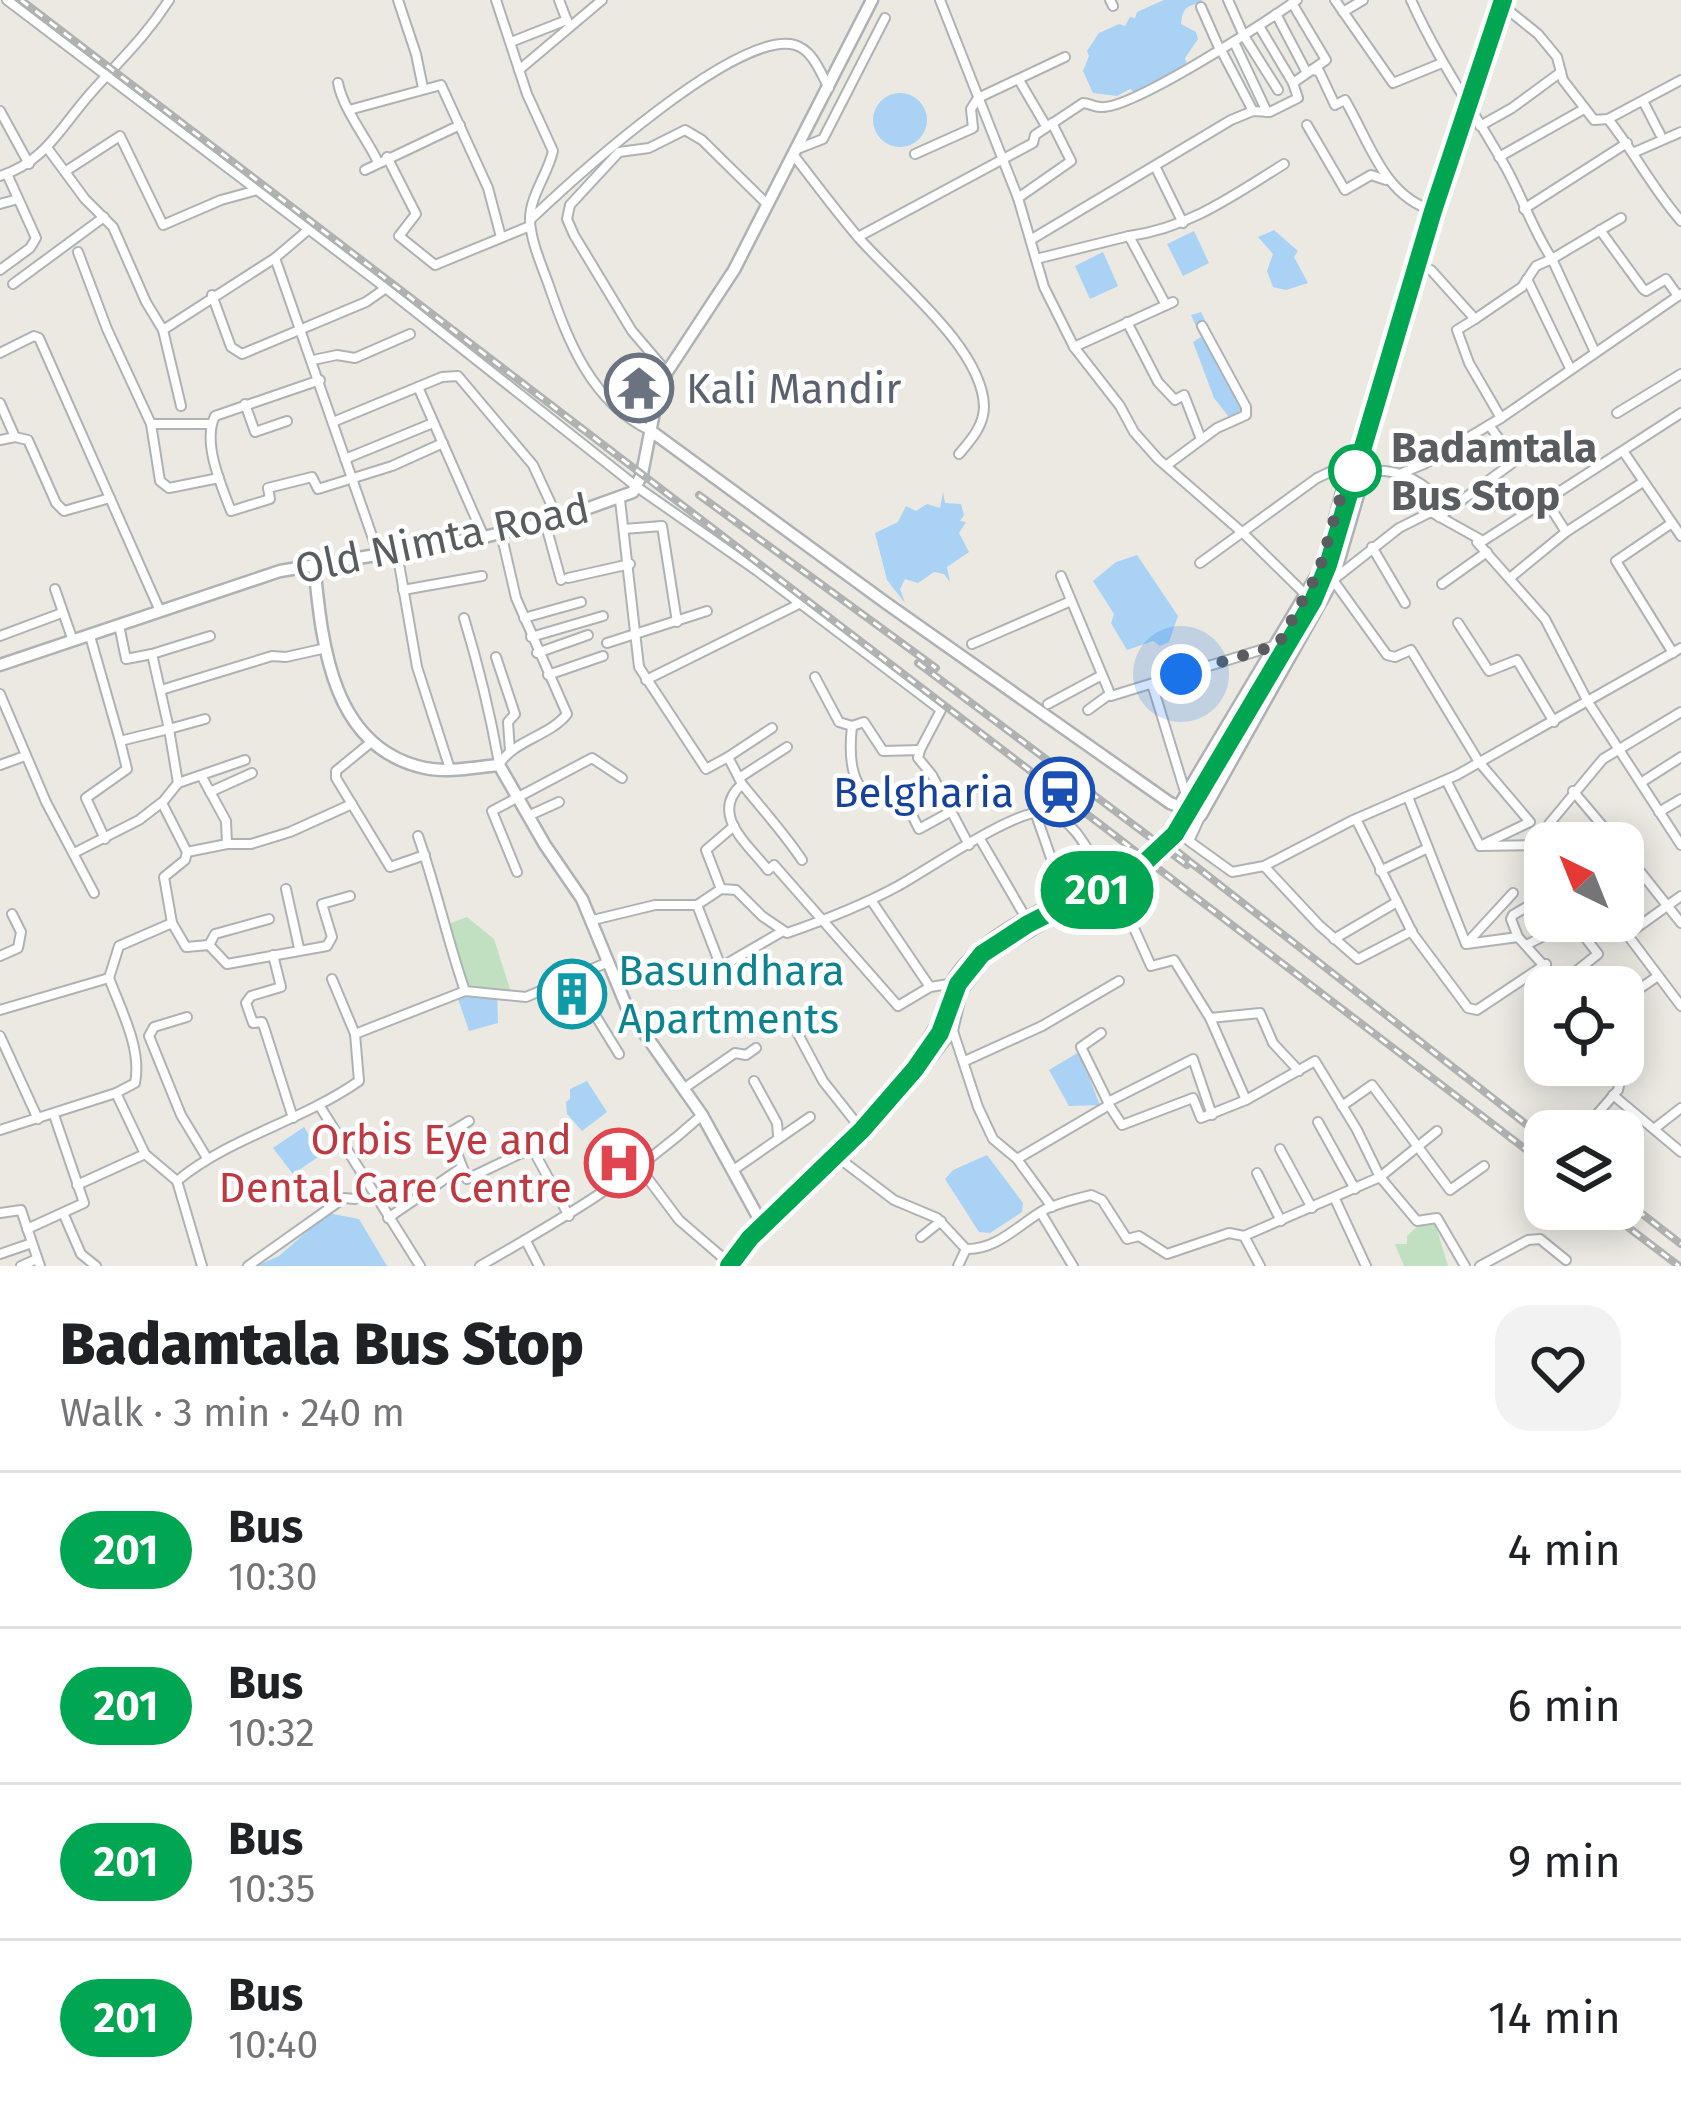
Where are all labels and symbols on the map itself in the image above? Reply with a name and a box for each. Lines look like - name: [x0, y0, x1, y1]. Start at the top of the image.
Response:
- temple icon: Kali Mandir: [604, 353, 674, 423]
- place label: Kali Mandir: [686, 364, 901, 414]
- place label: Badamtala Bus Stop: [1391, 423, 1597, 521]
- marker: Badamtala Bus Stop: [1330, 446, 1380, 496]
- street label: Old Nimta Road: [290, 483, 594, 595]
- your location: [1151, 644, 1211, 704]
- station icon: Belgharia: [1025, 757, 1095, 827]
- place label: Belgharia: [833, 768, 1014, 818]
- north arrow: [1524, 822, 1644, 942]
- line badge: 201: [1028, 851, 1166, 929]
- place label: Basundhara Apartments: [618, 946, 845, 1044]
- building icon: Basundhara Apartments: [537, 959, 607, 1029]
- place label: Orbis Eye and Dental Care Centre: [219, 1115, 572, 1213]
- hospital icon: Orbis Eye and Dental Care Centre: [584, 1128, 654, 1198]

